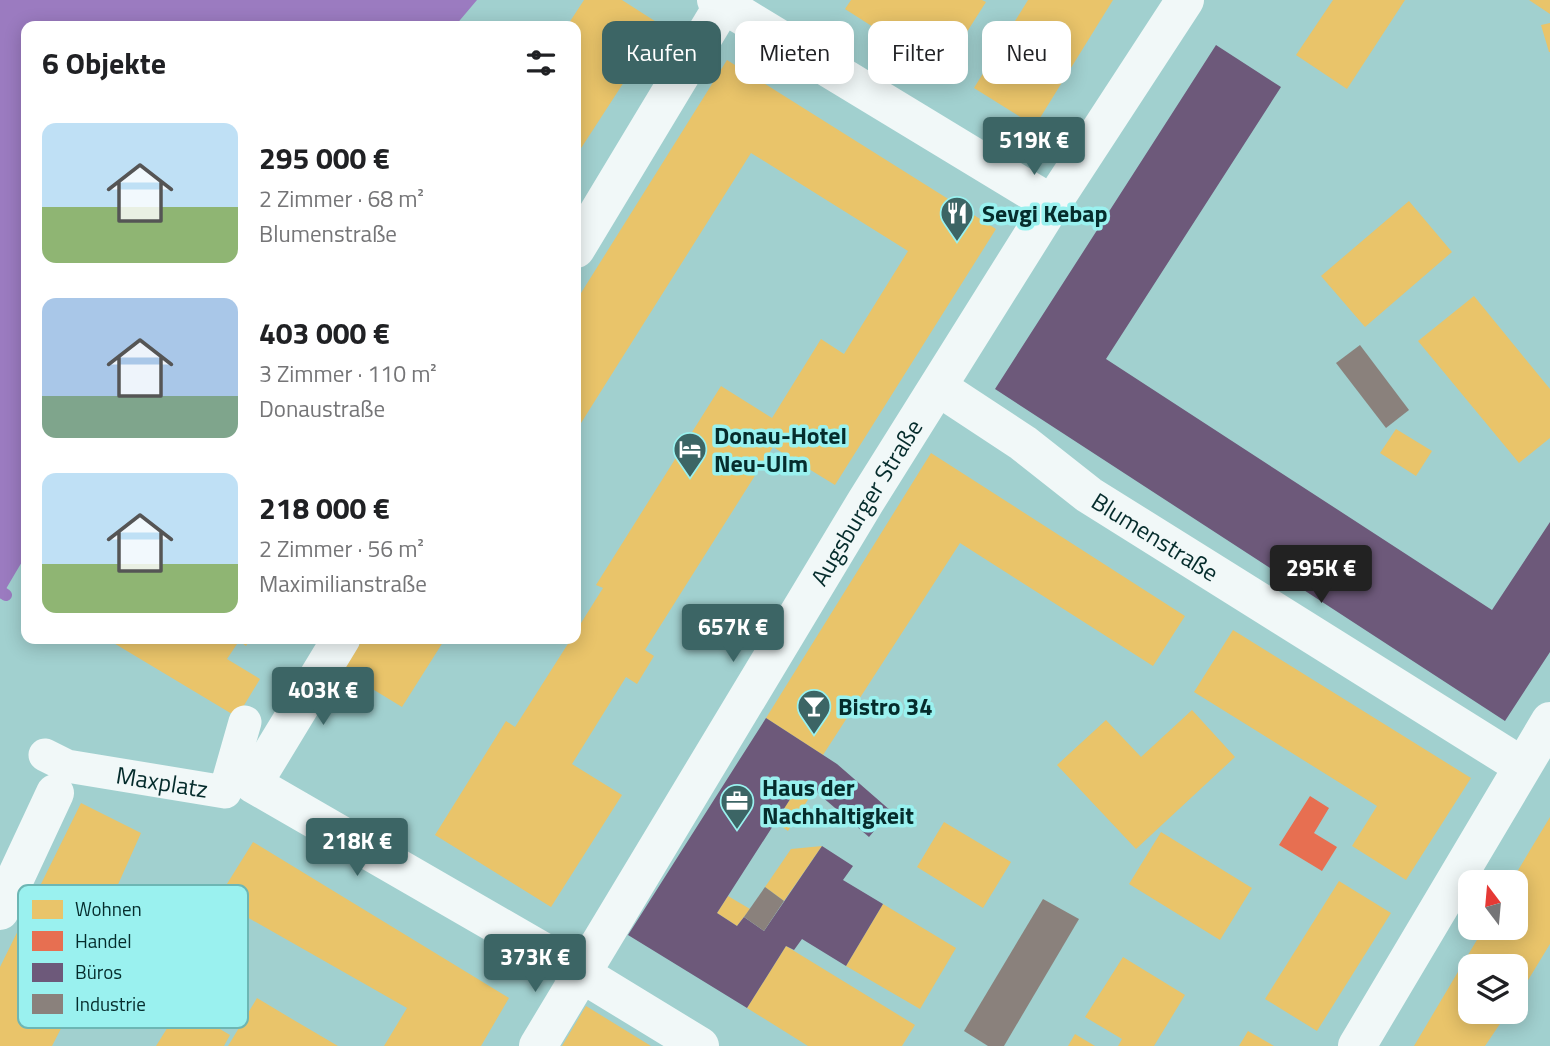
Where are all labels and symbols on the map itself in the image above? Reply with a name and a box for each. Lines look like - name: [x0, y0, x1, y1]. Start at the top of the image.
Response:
- pin: 519K €: [977, 118, 1091, 177]
- restaurant icon: Sevgi Kebap: [938, 194, 976, 243]
- place label: Sevgi Kebap: [982, 195, 1108, 231]
- street label: Augsburger Straße: [801, 412, 931, 592]
- place label: Donau-Hotel Neu-Ulm: [714, 417, 847, 481]
- hotel icon: Donau-Hotel Neu-Ulm: [671, 430, 709, 479]
- street label: Blumenstraße: [1085, 483, 1226, 590]
- pin: 295K €: [1264, 546, 1378, 605]
- pin: 657K €: [676, 604, 790, 664]
- pin: 403K €: [266, 668, 380, 727]
- bar icon: Bistro 34: [795, 687, 833, 736]
- place label: Bistro 34: [838, 688, 933, 724]
- street label: Maxplatz: [113, 756, 211, 807]
- place label: Haus der Nachhaltigkeit: [762, 769, 914, 833]
- office icon: Haus der Nachhaltigkeit: [718, 782, 756, 831]
- pin: 218K €: [300, 818, 414, 878]
- north arrow: [1458, 870, 1528, 940]
- legend: [18, 885, 248, 1028]
- text: Wohnen: [75, 894, 142, 923]
- text: Handel: [75, 926, 132, 955]
- pin: 373K €: [478, 934, 592, 994]
- text: Büros: [75, 957, 122, 986]
- text: Industrie: [75, 989, 146, 1018]

